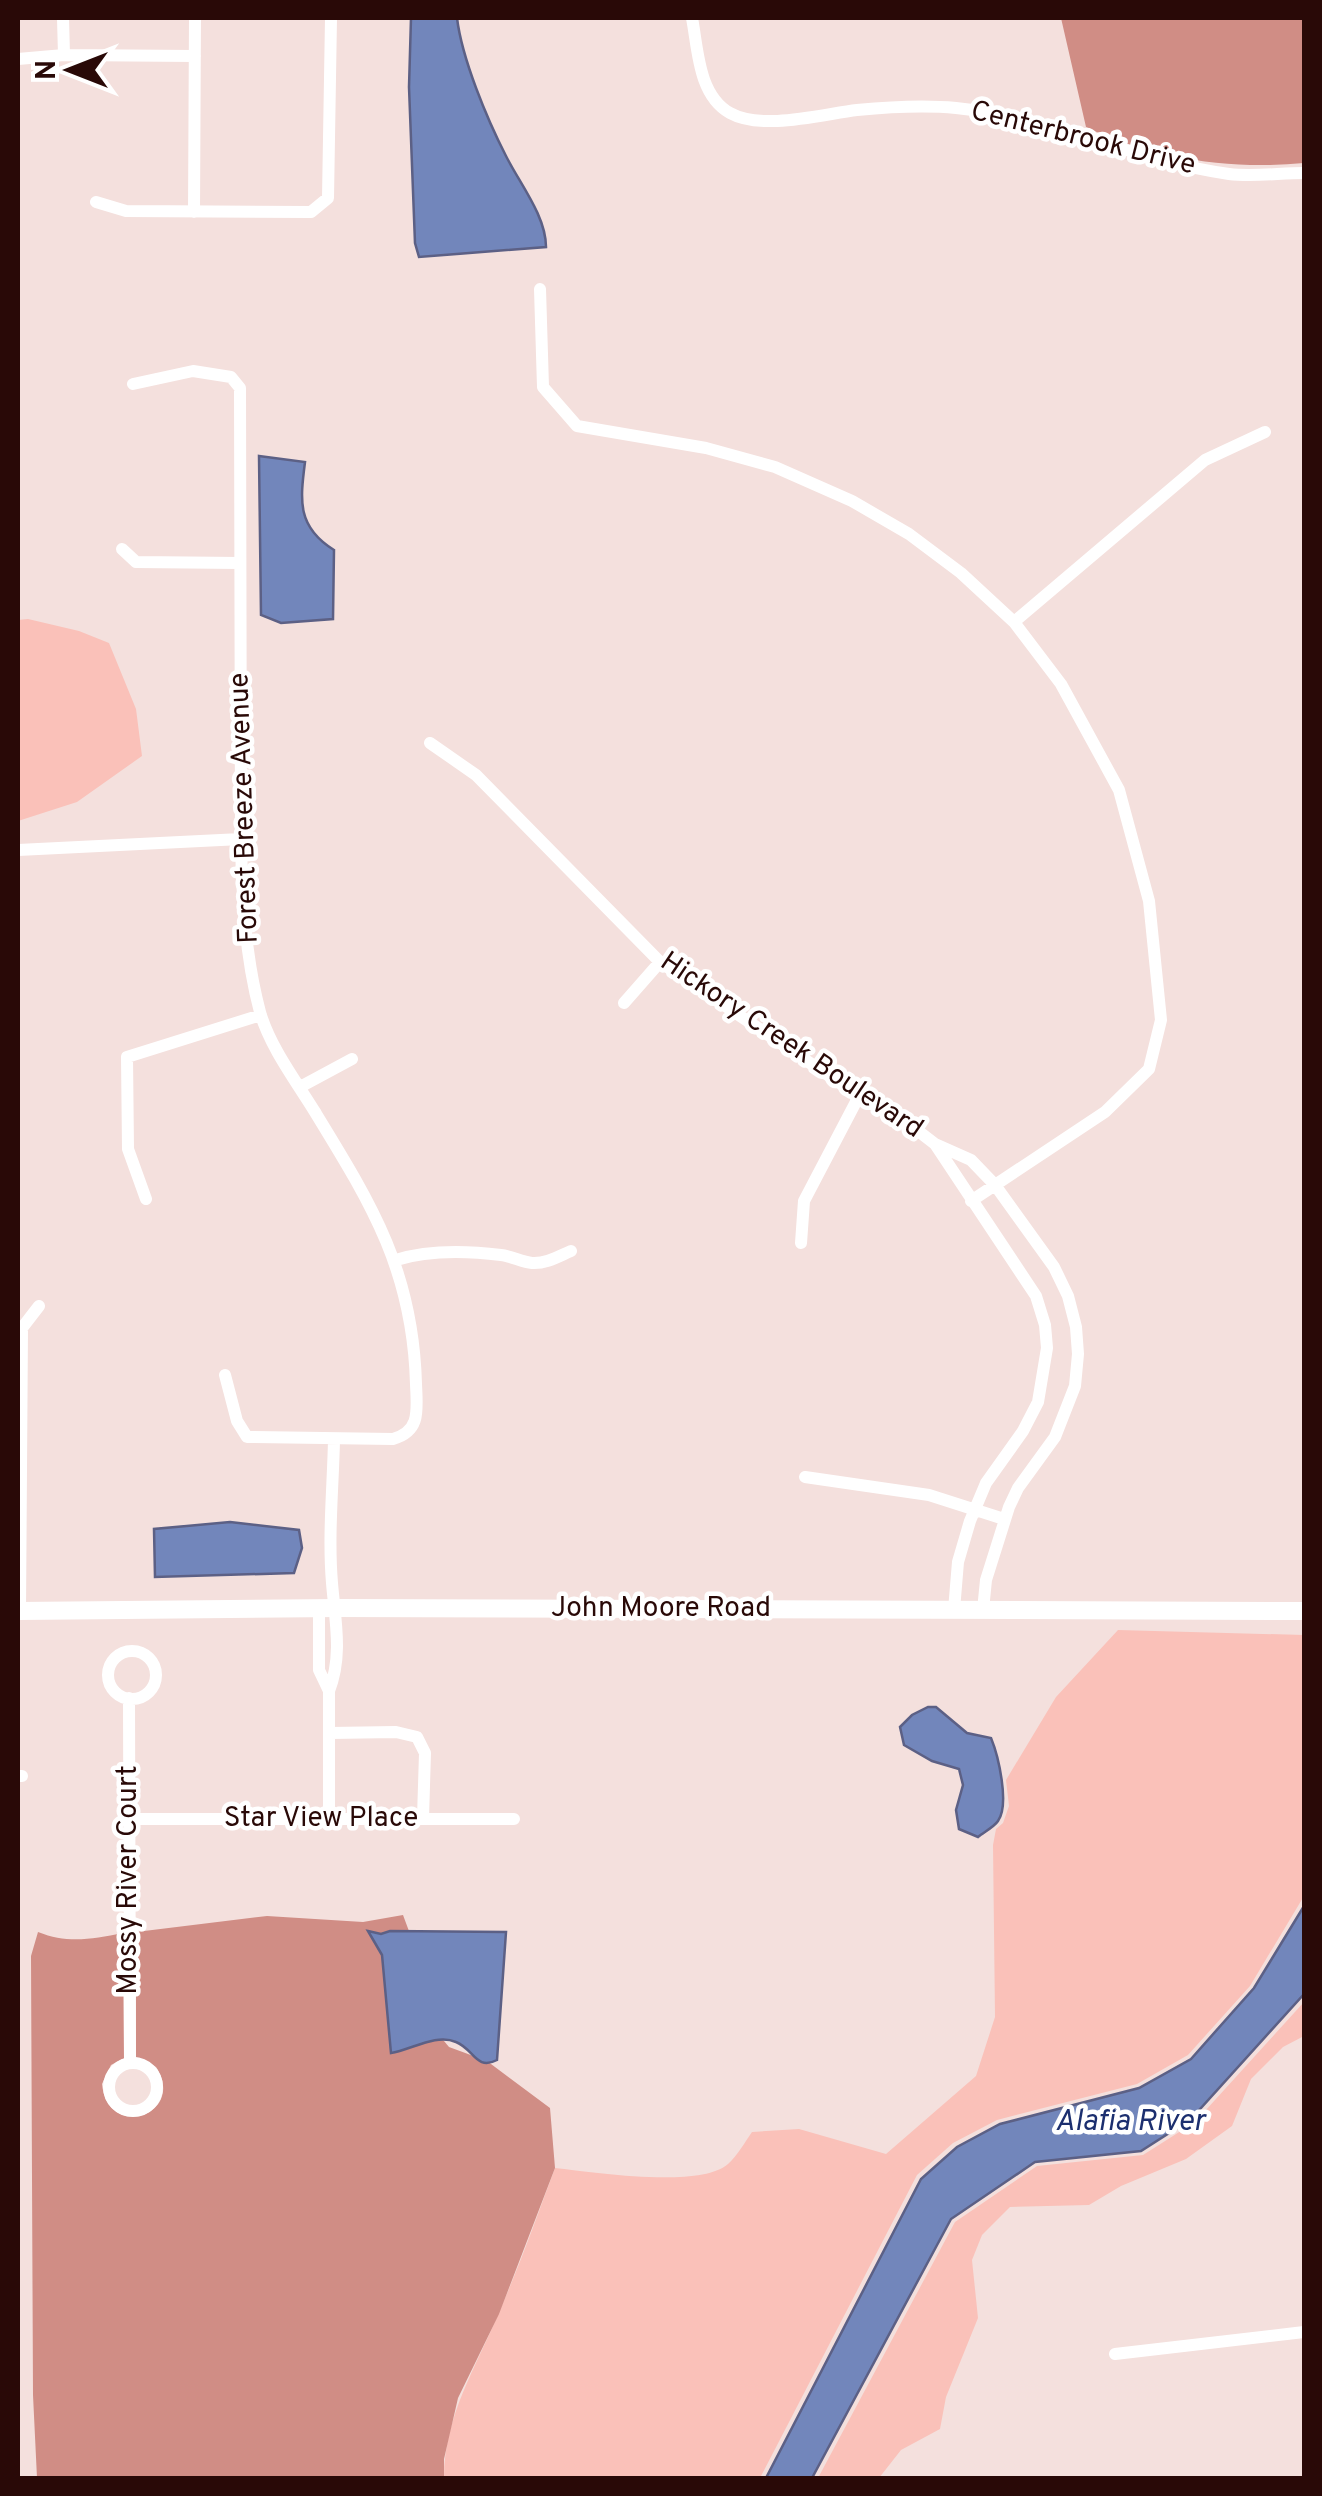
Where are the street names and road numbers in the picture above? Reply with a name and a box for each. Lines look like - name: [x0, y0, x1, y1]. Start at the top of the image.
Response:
- street label: Centerbrook Drive: [967, 94, 1199, 184]
- street label: Forest Breeze Avenue: [222, 672, 268, 944]
- street label: Hickory Creek Boulevard: [653, 944, 929, 1148]
- street label: John Moore Road: [551, 1591, 771, 1627]
- street label: Mossy River Court: [111, 1765, 147, 1995]
- street label: Star View Place: [224, 1801, 418, 1837]

